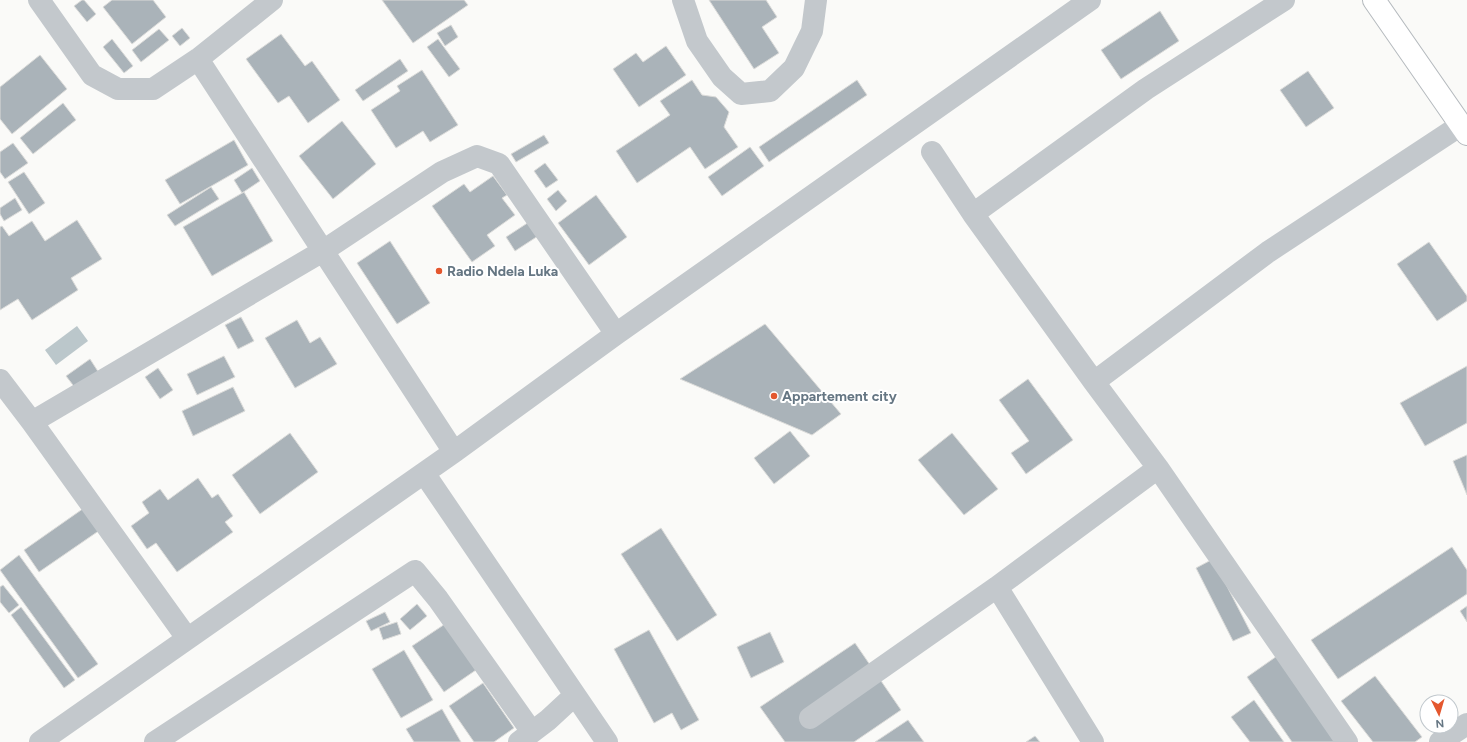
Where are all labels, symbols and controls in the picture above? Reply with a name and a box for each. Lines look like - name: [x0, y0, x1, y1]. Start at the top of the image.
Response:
- place label: Radio Ndela Luka: [447, 263, 558, 280]
- marker: Radio Ndela Luka: [434, 266, 444, 276]
- place label: Appartement city: [782, 388, 898, 405]
- marker: Appartement city: [769, 391, 779, 401]
- north arrow: [1419, 694, 1459, 734]
- text: N: [1435, 717, 1445, 730]

